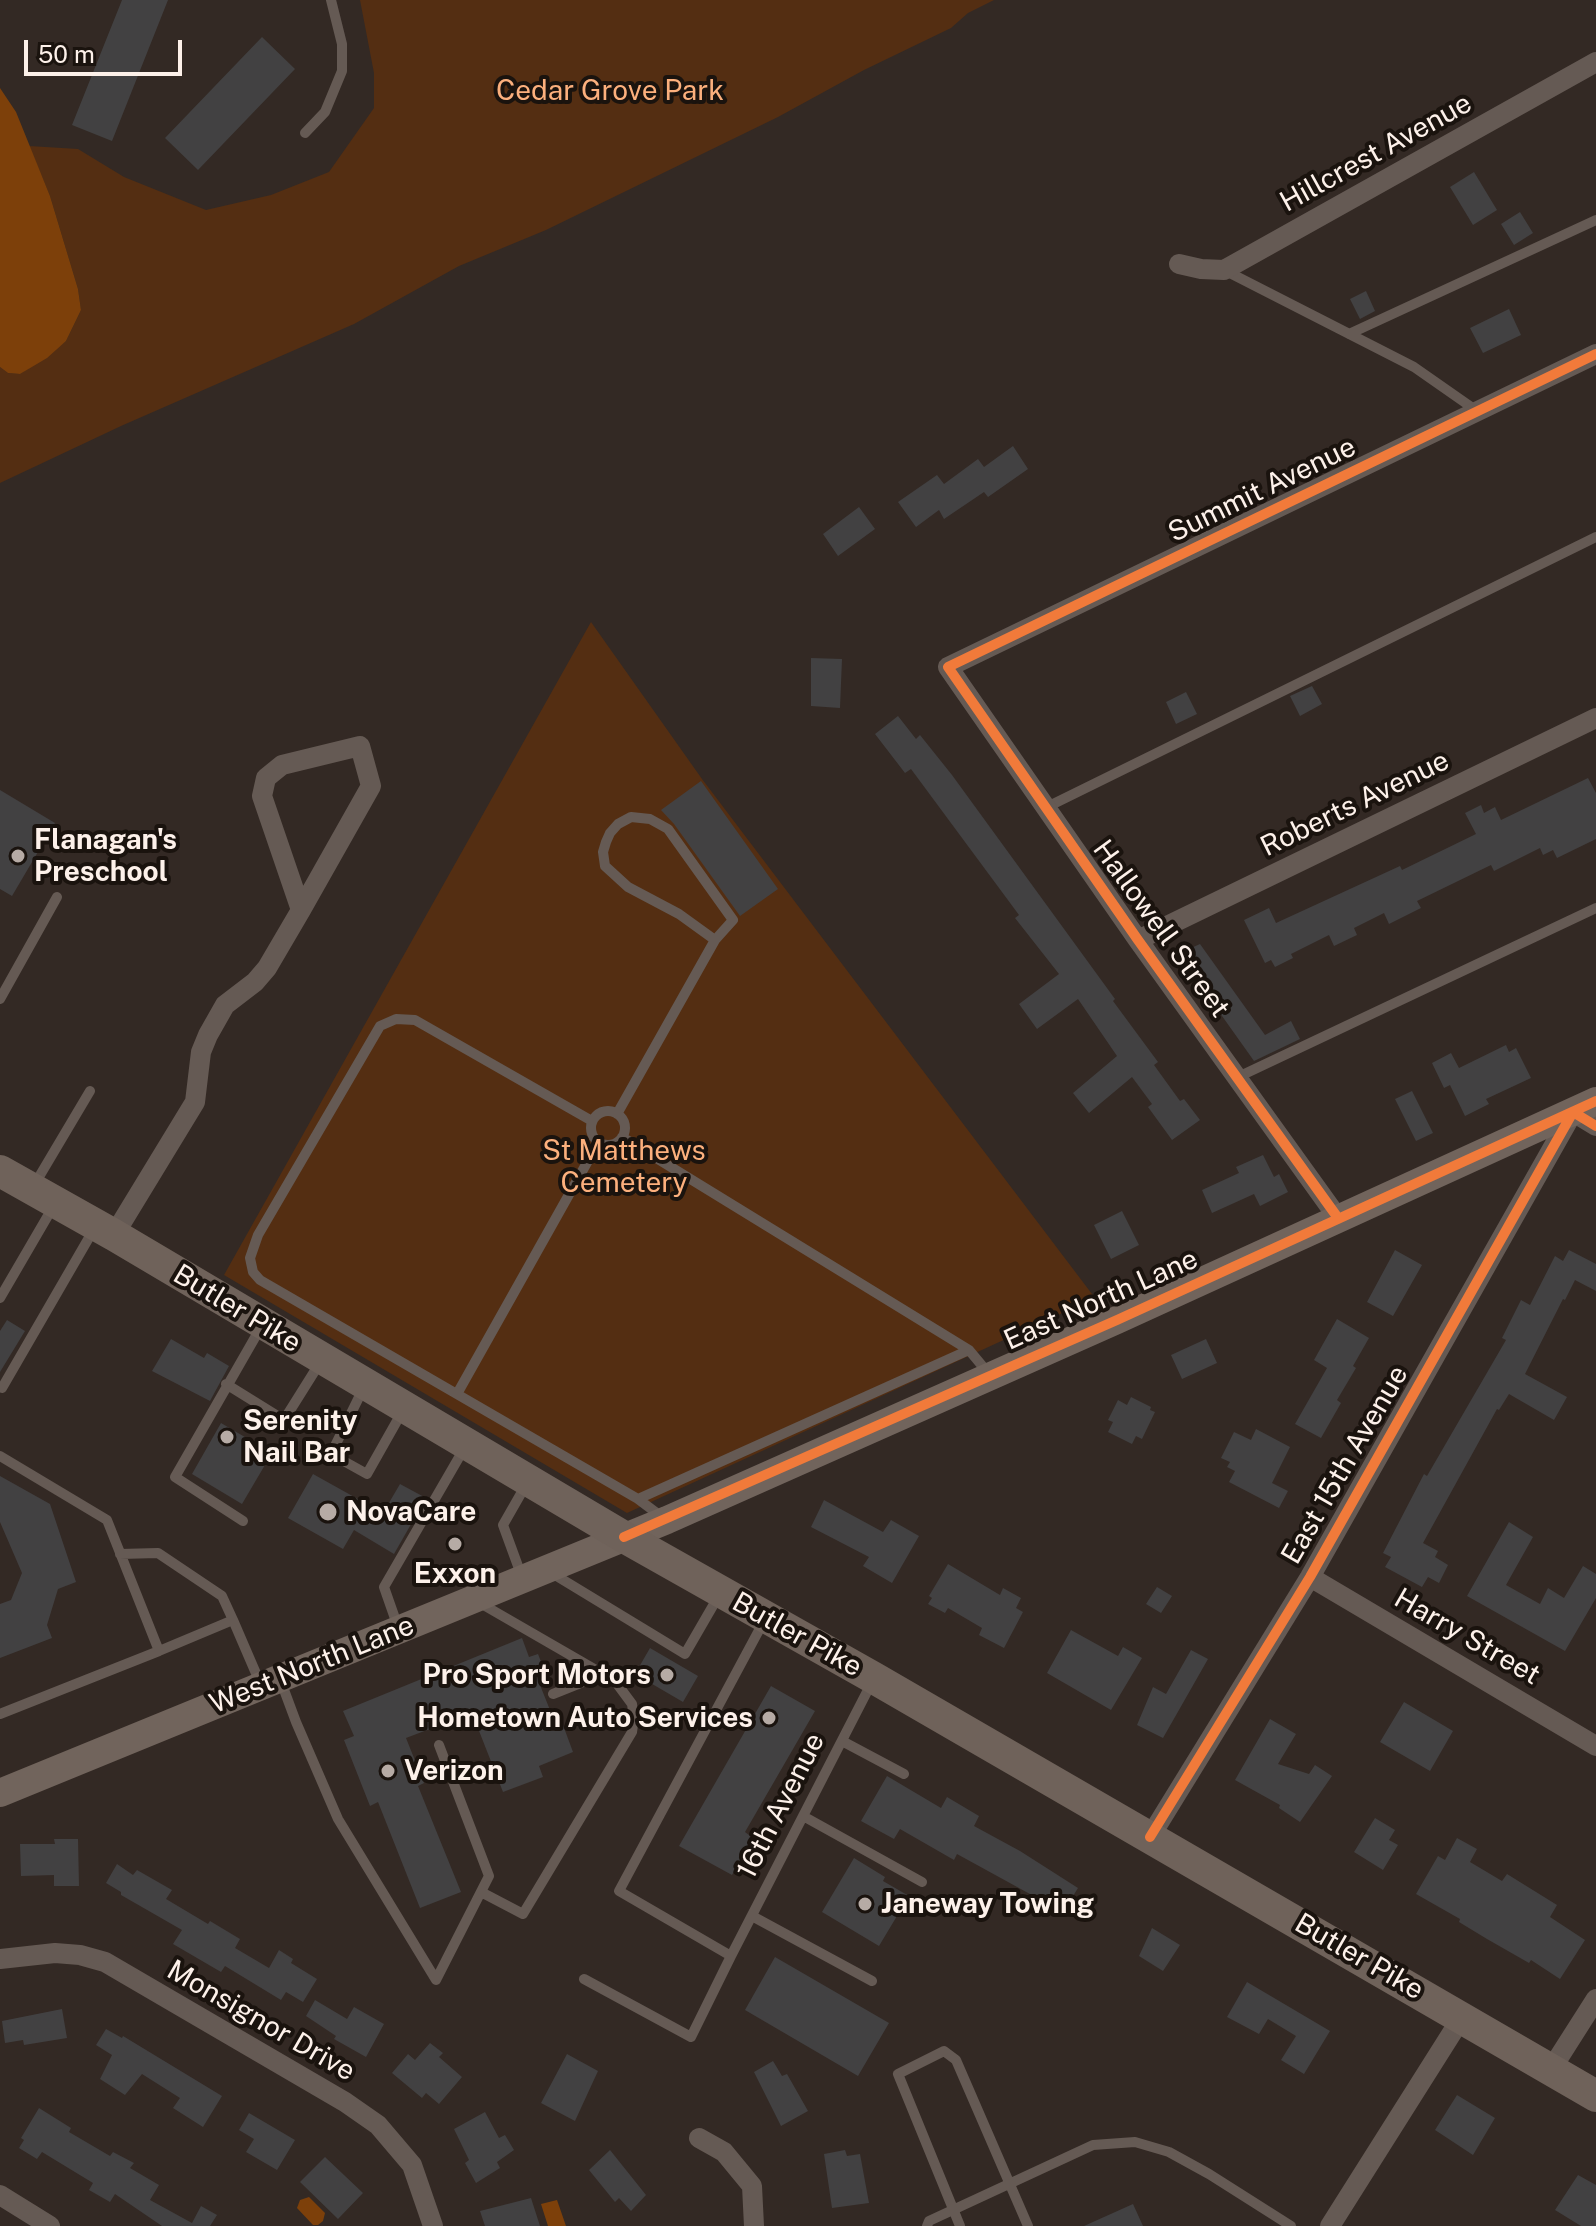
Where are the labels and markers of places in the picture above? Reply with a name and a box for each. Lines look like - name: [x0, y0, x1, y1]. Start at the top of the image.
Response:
- place label: Flanagan's Preschool: [34, 823, 177, 889]
- marker: Flanagan's Preschool: [9, 847, 27, 865]
- place label: Serenity Nail Bar: [243, 1404, 358, 1470]
- marker: Serenity Nail Bar: [218, 1428, 236, 1446]
- place label: NovaCare: [346, 1495, 476, 1529]
- marker: NovaCare: [317, 1501, 339, 1523]
- marker: Exxon: [446, 1535, 464, 1553]
- place label: Exxon: [414, 1557, 496, 1591]
- place label: Pro Sport Motors: [422, 1658, 651, 1692]
- marker: Pro Sport Motors: [658, 1666, 676, 1684]
- place label: Hometown Auto Services: [417, 1701, 753, 1735]
- marker: Hometown Auto Services: [760, 1709, 778, 1727]
- place label: Verizon: [404, 1754, 504, 1788]
- marker: Verizon: [379, 1762, 397, 1780]
- place label: Janeway Towing: [881, 1887, 1094, 1921]
- marker: Janeway Towing: [856, 1895, 874, 1913]

